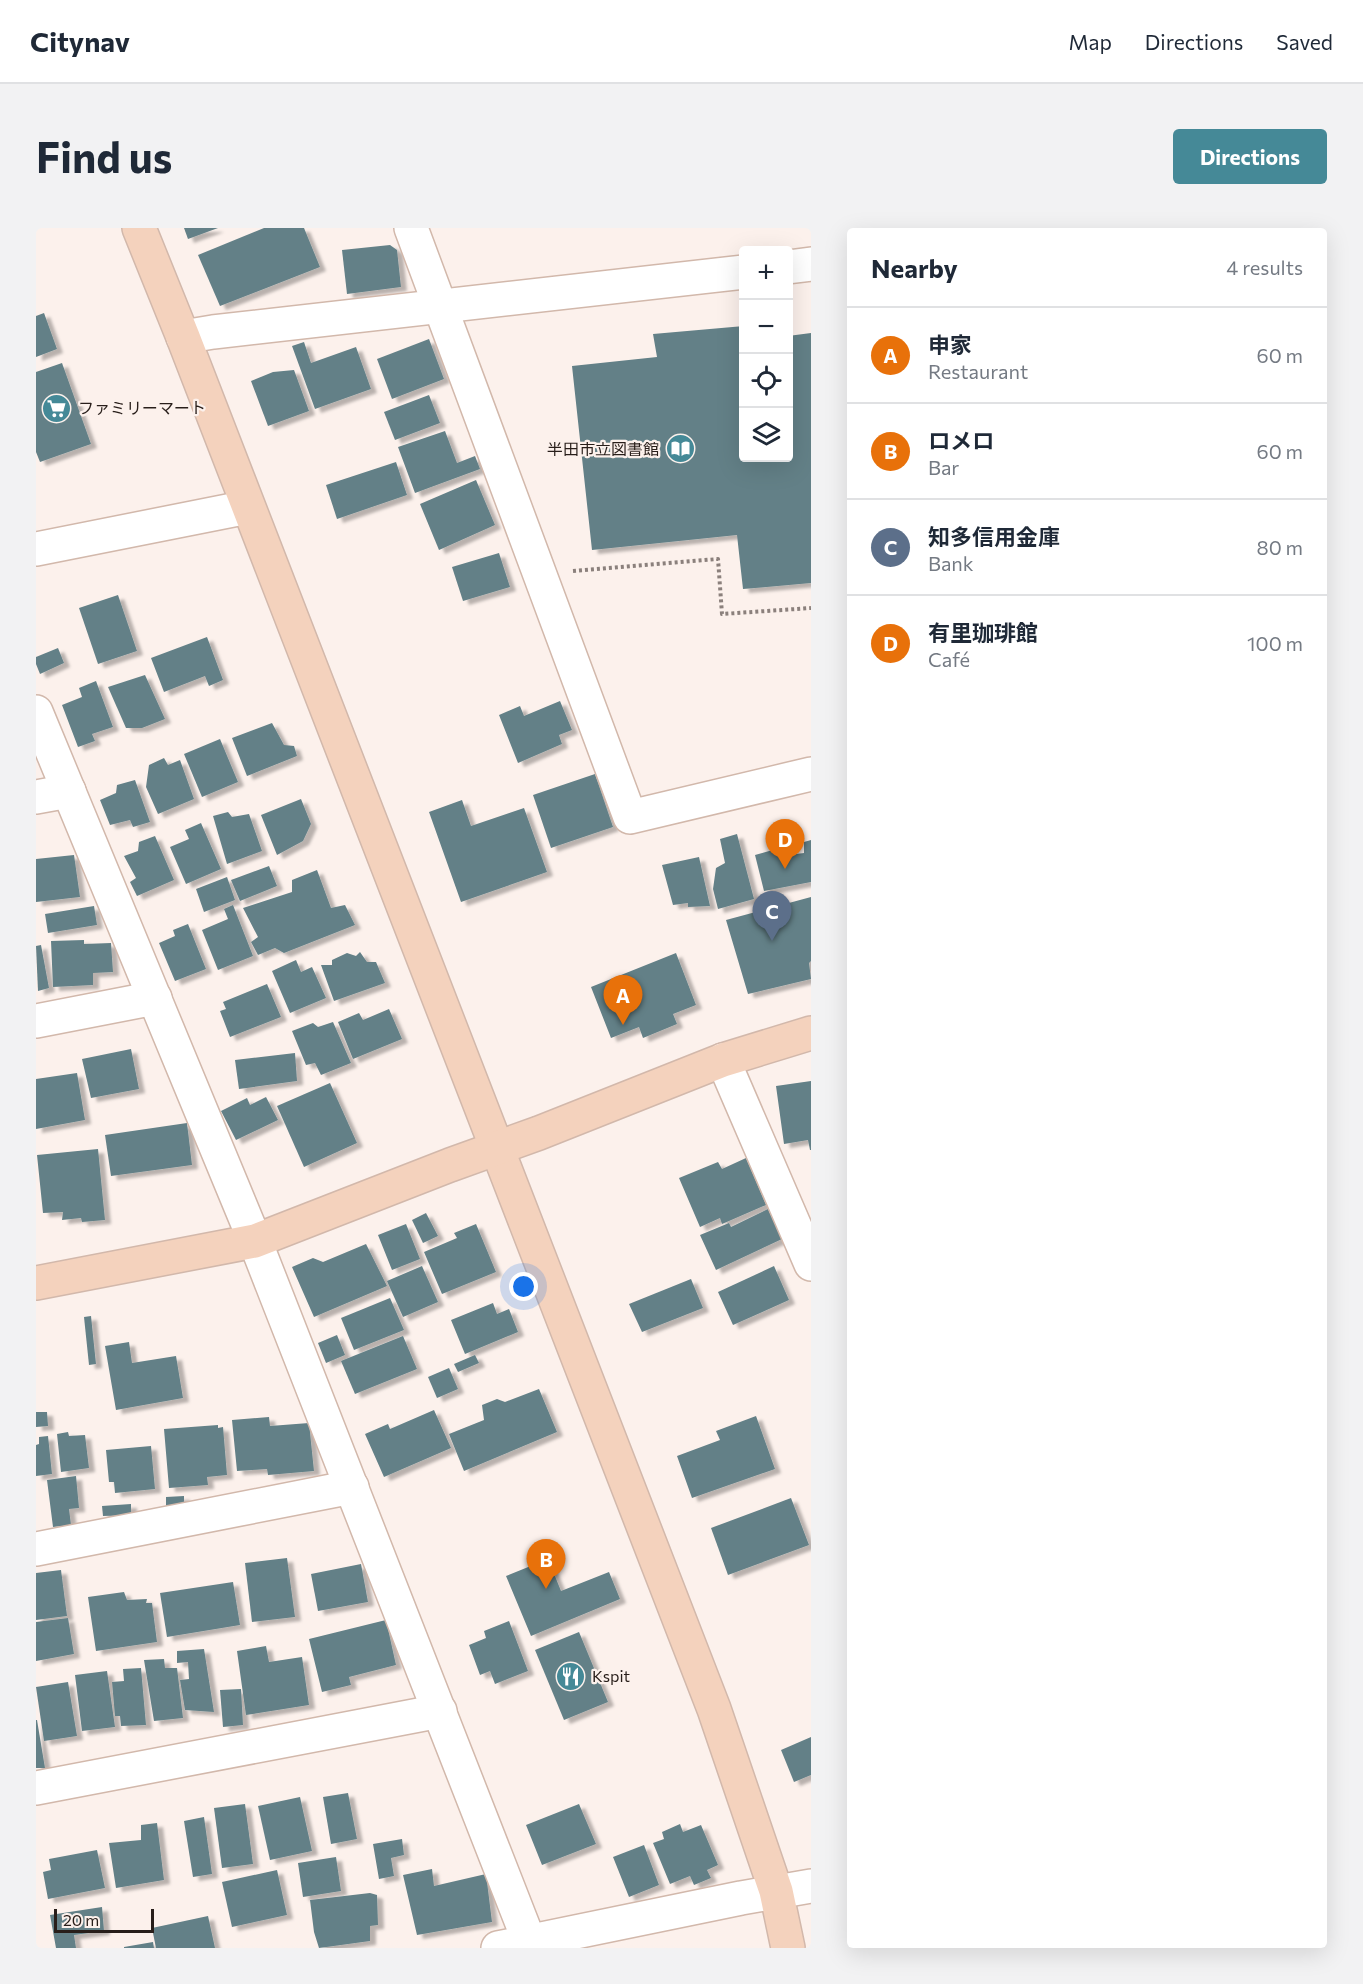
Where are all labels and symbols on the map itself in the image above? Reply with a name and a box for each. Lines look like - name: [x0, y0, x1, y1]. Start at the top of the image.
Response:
- supermarket icon: ファミリーマート: [41, 392, 73, 424]
- place label: ファミリーマート: [78, 398, 206, 417]
- library icon: 半田市立図書館: [664, 433, 696, 465]
- place label: 半田市立図書館: [547, 439, 659, 458]
- pin: D: [766, 820, 804, 869]
- pin: C: [752, 892, 792, 941]
- pin: A: [604, 976, 642, 1025]
- your location: [509, 1272, 538, 1301]
- pin: B: [526, 1540, 566, 1589]
- restaurant icon: Kspit: [555, 1660, 587, 1692]
- place label: Kspit: [592, 1666, 631, 1685]
- scale bar: [54, 1906, 154, 1934]

